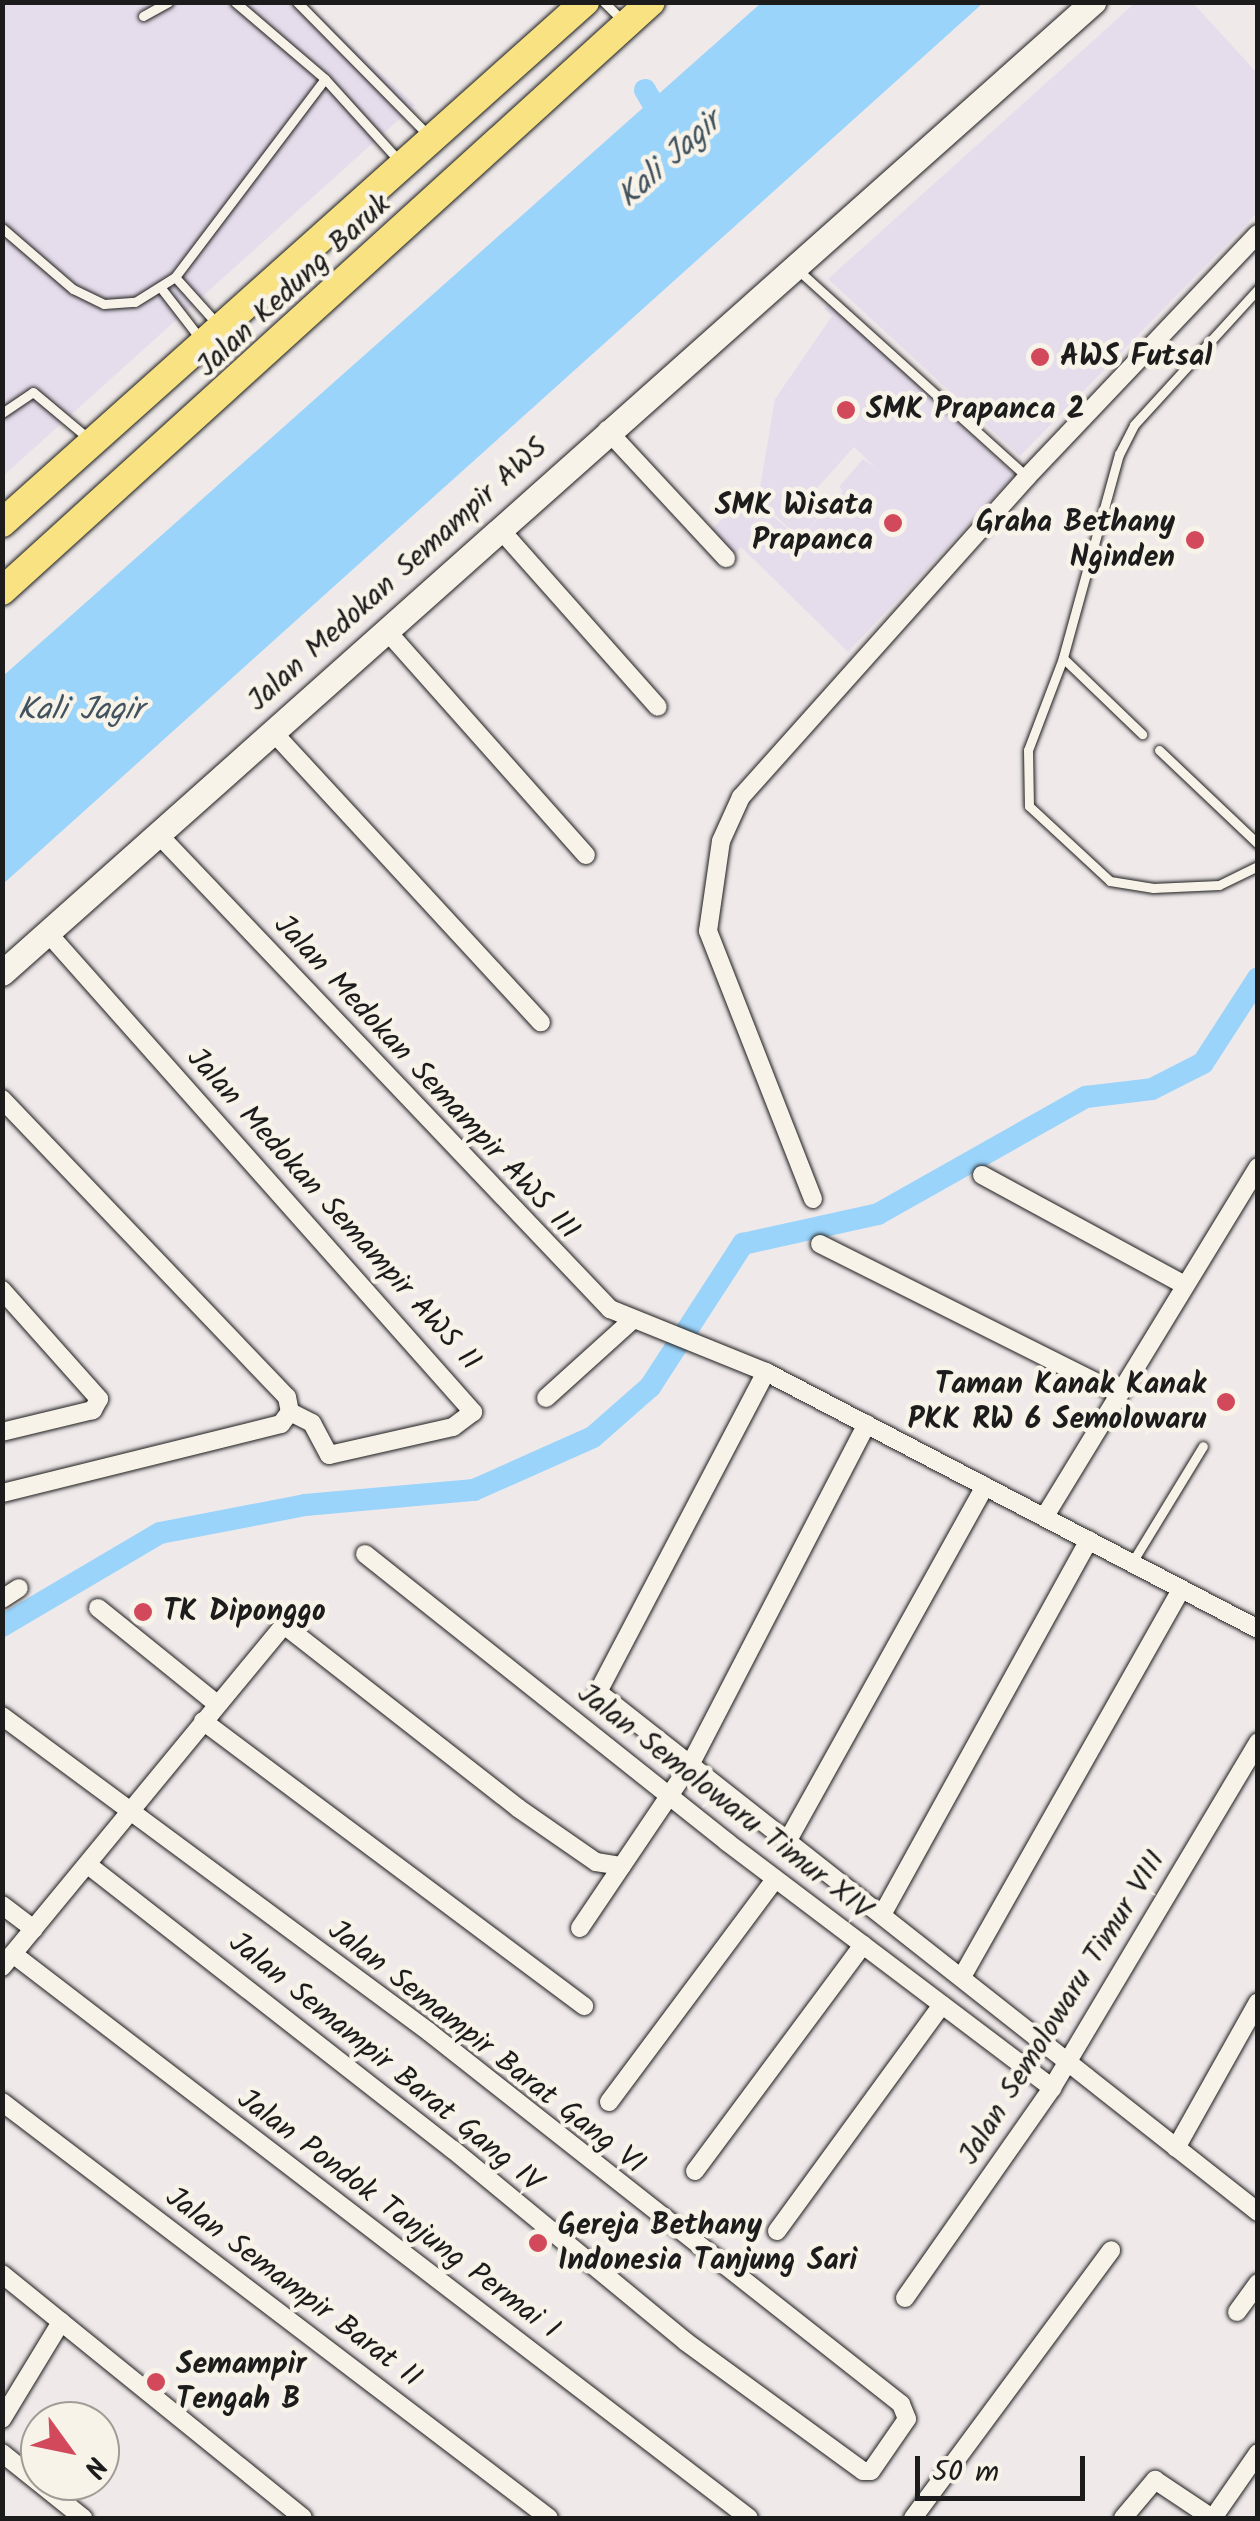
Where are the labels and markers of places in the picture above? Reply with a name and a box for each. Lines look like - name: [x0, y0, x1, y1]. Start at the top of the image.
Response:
- place label: AWS Futsal: [1060, 339, 1212, 375]
- marker: AWS Futsal: [1029, 346, 1051, 368]
- place label: SMK Prapanca 2: [866, 392, 1085, 428]
- marker: SMK Prapanca 2: [835, 399, 857, 421]
- place label: SMK Wisata Prapanca: [715, 488, 873, 558]
- place label: Graha Bethany Nginden: [976, 505, 1175, 576]
- marker: SMK Wisata Prapanca: [882, 512, 904, 534]
- marker: Graha Bethany Nginden: [1184, 529, 1206, 551]
- place label: Taman Kanak Kanak PKK RW 6 Semolowaru: [908, 1367, 1206, 1438]
- marker: Taman Kanak Kanak PKK RW 6 Semolowaru: [1215, 1391, 1237, 1413]
- place label: TK Diponggo: [163, 1594, 326, 1630]
- marker: TK Diponggo: [132, 1601, 154, 1623]
- place label: Gereja Bethany Indonesia Tanjung Sari: [558, 2208, 857, 2278]
- marker: Gereja Bethany Indonesia Tanjung Sari: [527, 2232, 549, 2254]
- place label: Semampir Tengah B: [176, 2347, 306, 2418]
- marker: Semampir Tengah B: [145, 2371, 167, 2393]

